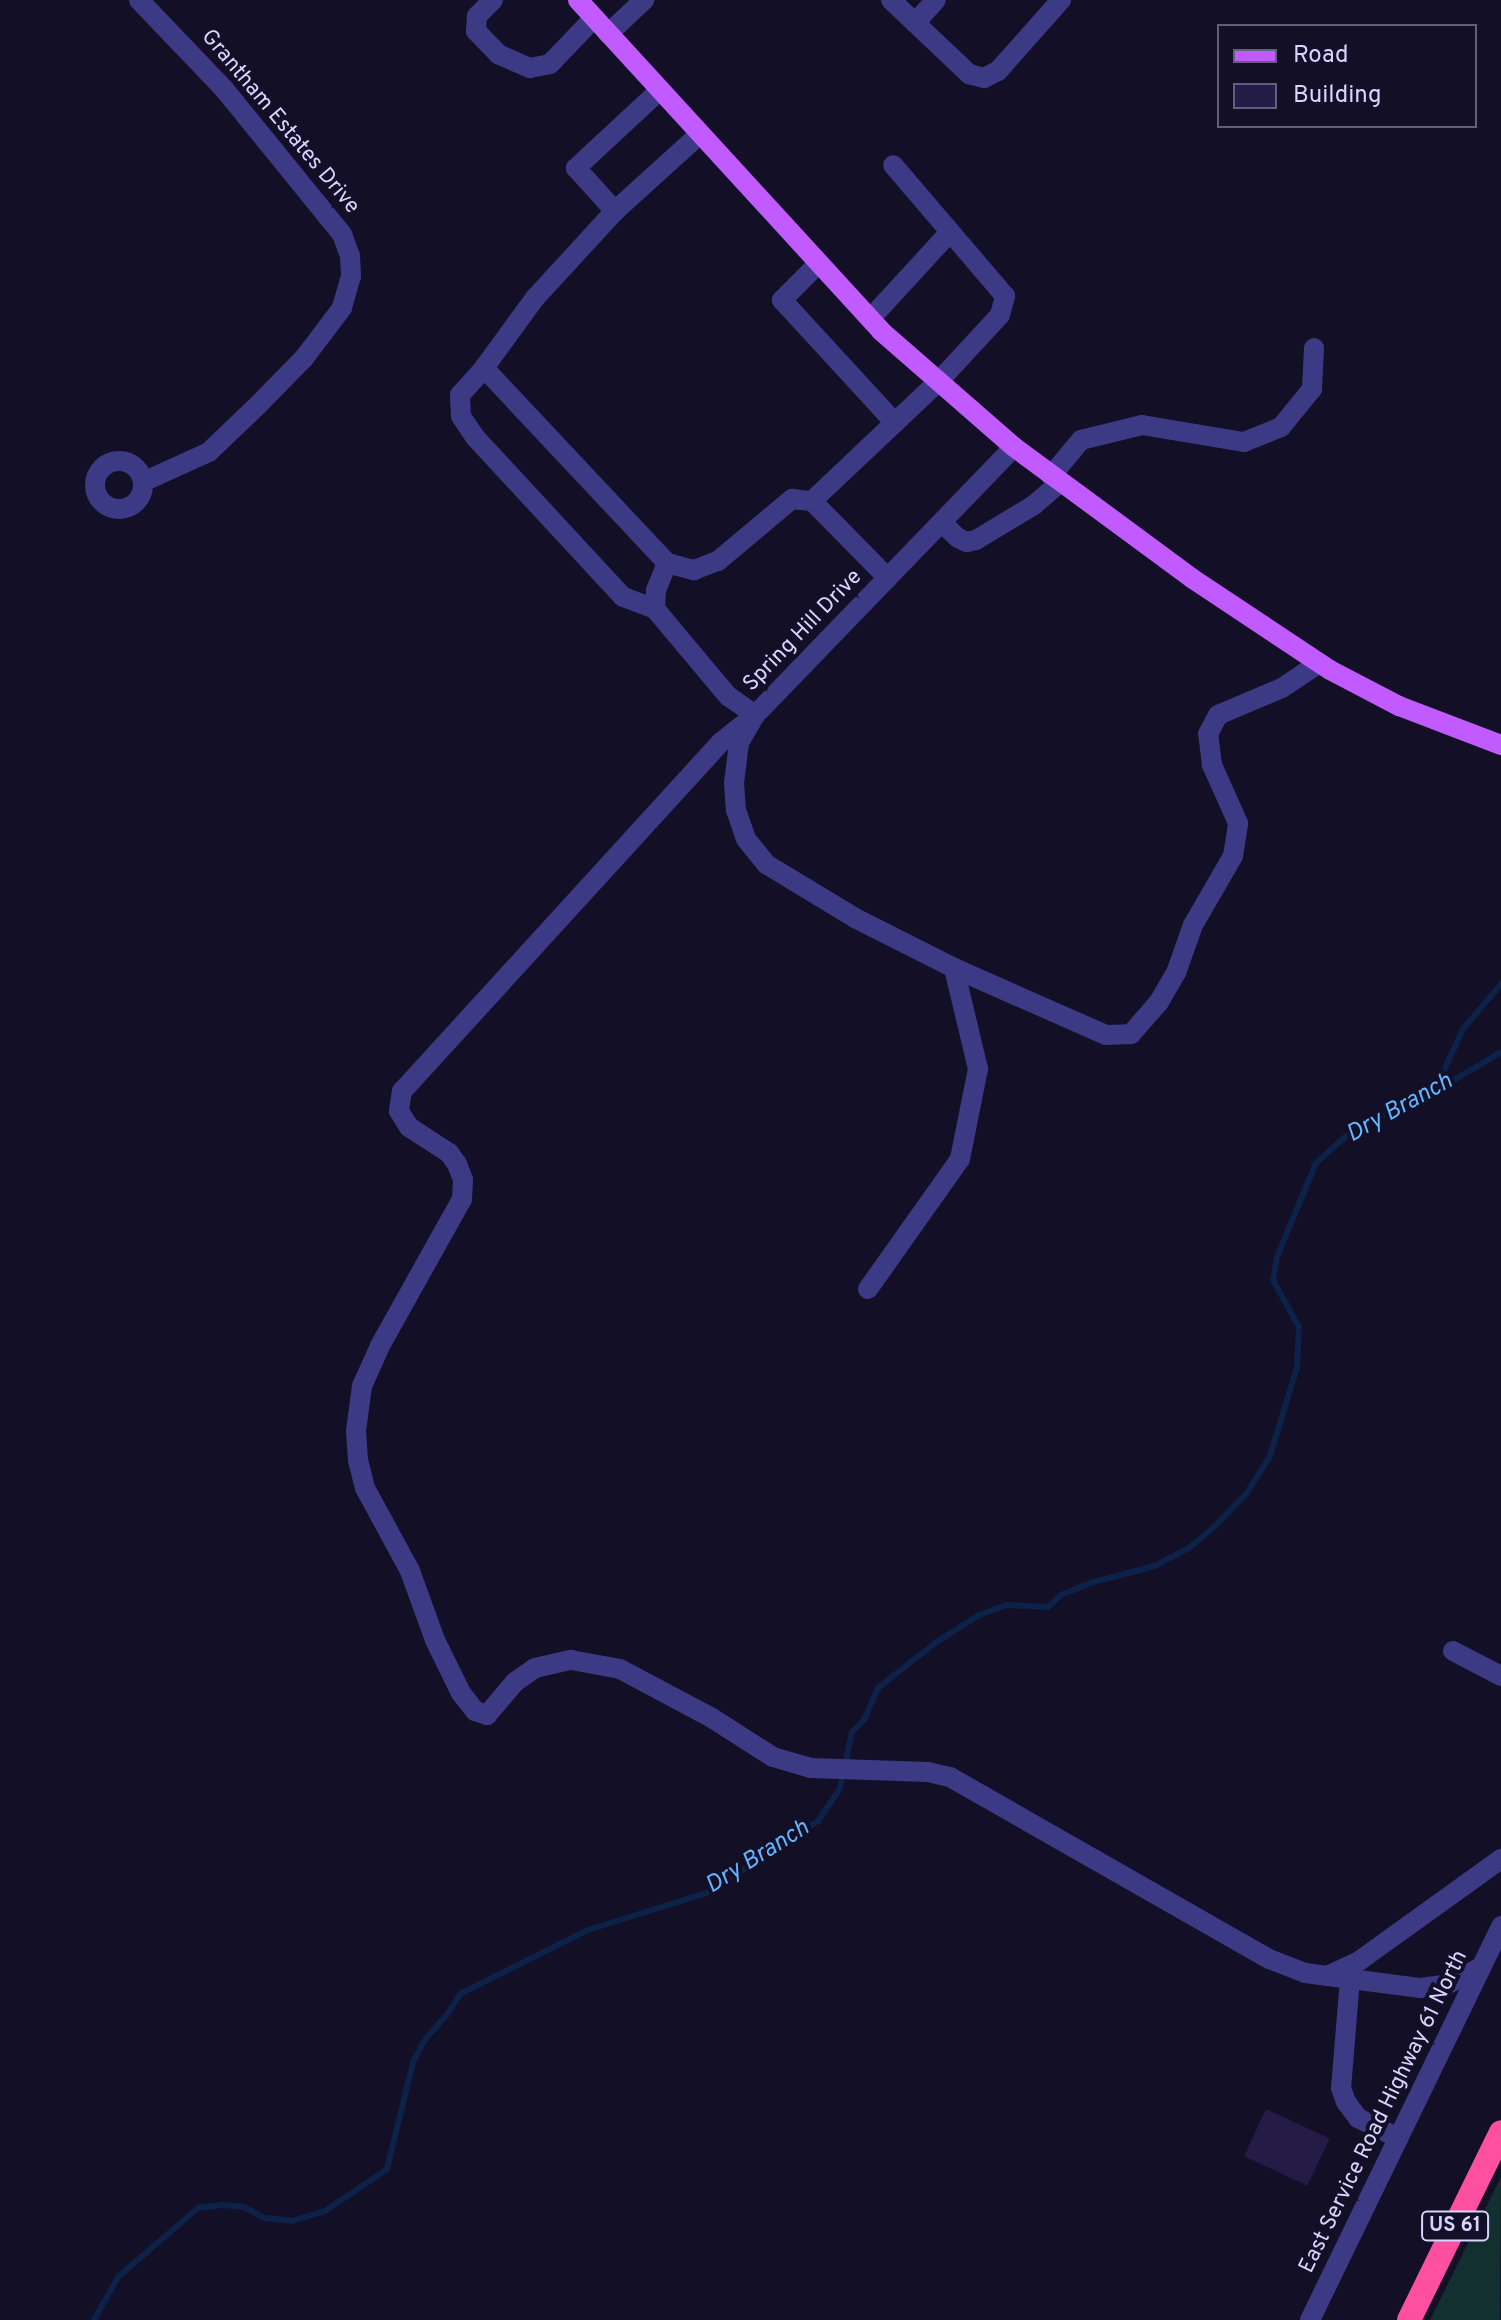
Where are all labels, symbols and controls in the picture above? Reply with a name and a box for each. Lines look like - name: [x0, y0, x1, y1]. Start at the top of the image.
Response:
- street label: Grantham Estates Drive: [195, 24, 365, 220]
- legend: [1217, 24, 1477, 128]
- text: Road: [1293, 41, 1349, 71]
- text: Building: [1293, 81, 1382, 111]
- street label: Spring Hill Drive: [738, 564, 868, 698]
- water label: Dry Branch: [1342, 1068, 1458, 1150]
- water label: Dry Branch: [701, 1815, 815, 1901]
- street label: East Service Road Highway 61 North: [1294, 1946, 1474, 2278]
- road number: US 61: [1421, 2210, 1489, 2242]

